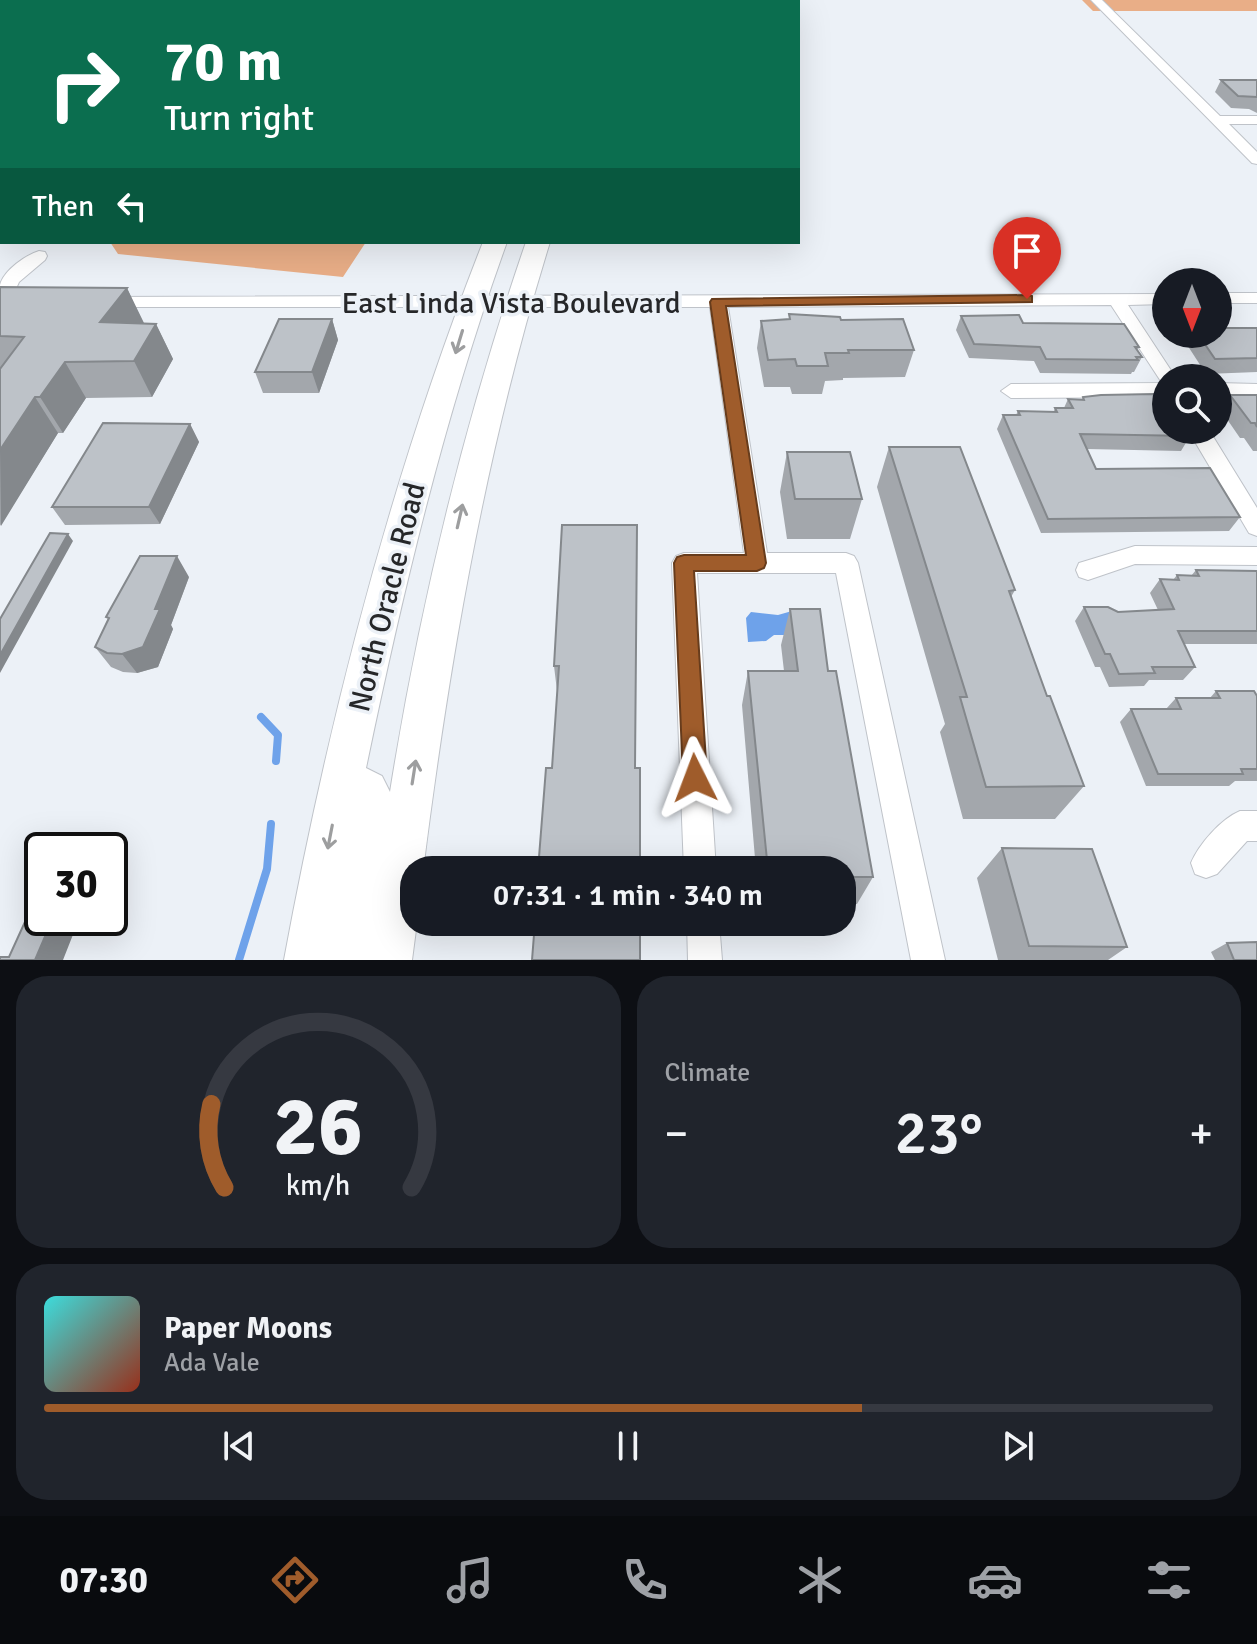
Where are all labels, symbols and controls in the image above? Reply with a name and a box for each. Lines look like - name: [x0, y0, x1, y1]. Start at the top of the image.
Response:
- text: 70 m: [164, 27, 282, 96]
- icon: right: [32, 32, 136, 136]
- text: Turn right: [164, 96, 314, 141]
- icon: left: [110, 184, 154, 228]
- text: Then: [32, 188, 94, 225]
- pin: [993, 217, 1061, 299]
- icon: arrive: [1005, 229, 1049, 273]
- north arrow: [1152, 268, 1232, 348]
- map controls: [1152, 268, 1232, 444]
- street label: East Linda Vista Boulevard: [341, 285, 681, 322]
- one-way arrow: [451, 328, 466, 354]
- button: search: [1152, 364, 1232, 444]
- street label: North Oracle Road: [341, 479, 434, 716]
- one-way arrow: [453, 504, 468, 529]
- position arrow: [653, 736, 737, 820]
- one-way arrow: [408, 760, 423, 785]
- one-way arrow: [322, 824, 337, 849]
- speed limit sign: 30: [24, 832, 128, 936]
- text: 07:31 · 1 min · 340 m: [493, 877, 763, 914]
- text: Climate: [665, 1057, 750, 1089]
- text: 26: [273, 1076, 363, 1178]
- text: 23°: [895, 1097, 983, 1171]
- text: −: [665, 1107, 688, 1161]
- text: +: [1189, 1107, 1213, 1161]
- text: km/h: [286, 1168, 351, 1203]
- text: Paper Moons: [164, 1310, 332, 1347]
- text: Ada Vale: [164, 1347, 260, 1379]
- icon: previous: [217, 1424, 261, 1468]
- icon: pause: [606, 1424, 650, 1468]
- icon: next: [996, 1424, 1040, 1468]
- icon: directions: [267, 1552, 323, 1608]
- icon: music: [442, 1552, 498, 1608]
- icon: phone: [617, 1552, 673, 1608]
- icon: climate: [792, 1552, 848, 1608]
- icon: car: [967, 1552, 1023, 1608]
- icon: filters: [1141, 1552, 1197, 1608]
- text: 07:30: [59, 1558, 148, 1603]

